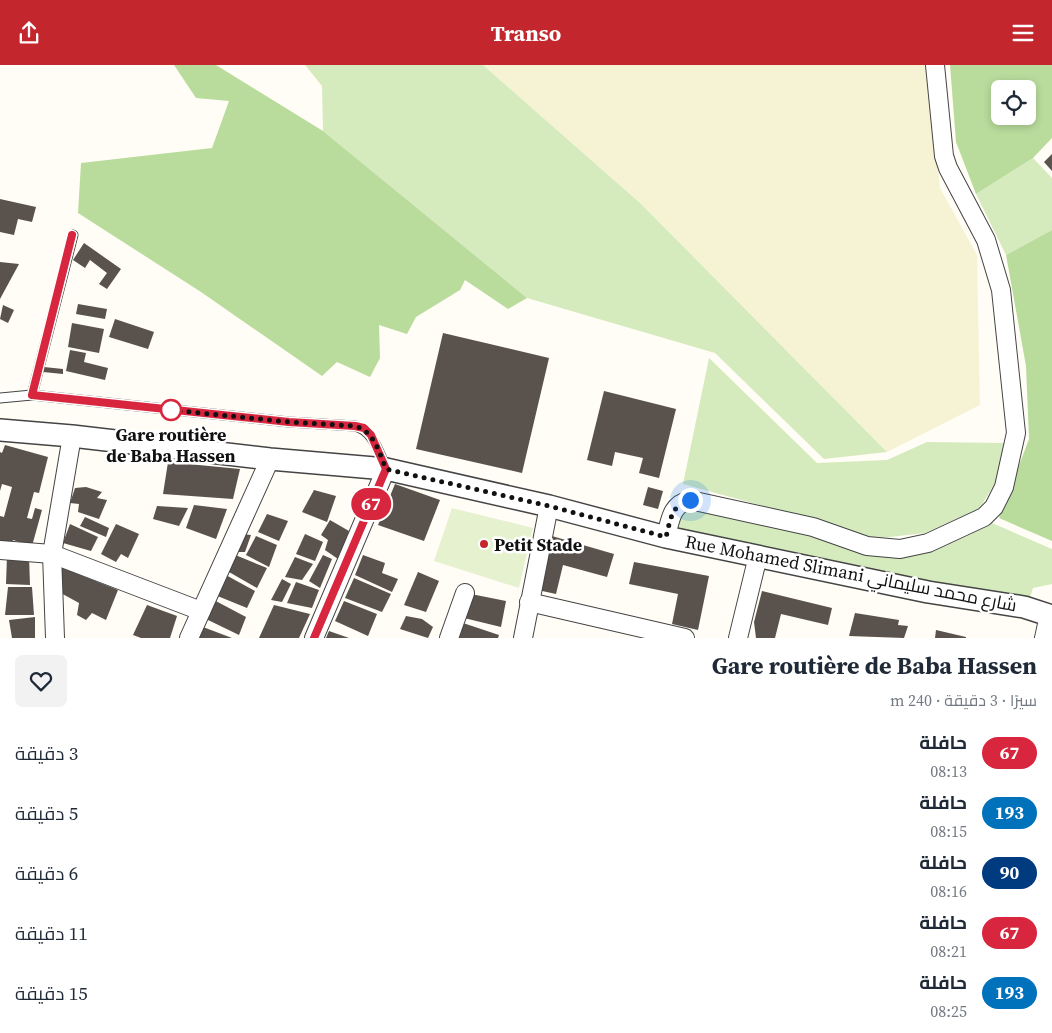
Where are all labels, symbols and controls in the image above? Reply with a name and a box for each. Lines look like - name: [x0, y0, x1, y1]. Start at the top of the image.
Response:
- text: Transo: [491, 18, 561, 48]
- icon: share: [15, 19, 43, 47]
- icon: menu: [1009, 19, 1037, 47]
- map controls: [991, 80, 1036, 125]
- button: locate: [991, 80, 1036, 125]
- marker: Gare routière de Baba Hassen: [160, 399, 182, 421]
- place label: Gare routière de Baba Hassen: [106, 422, 236, 468]
- line badge: 67: [348, 488, 394, 520]
- your location: [678, 488, 703, 513]
- text: 67: [361, 491, 381, 516]
- street label: Rue Mohamed Slimani شارع محمد سليماني: [683, 529, 1019, 619]
- place label: Petit Stade: [494, 532, 582, 557]
- marker: Petit Stade: [478, 538, 490, 550]
- text: Gare routière de Baba Hassen: [712, 649, 1037, 682]
- button: heart: [15, 655, 67, 707]
- text: سيرًا · 3 دقيقة · 240 m: [890, 689, 1037, 711]
- text: حافلة: [919, 729, 967, 755]
- text: 3 دقيقة: [15, 740, 78, 766]
- text: 67: [1000, 740, 1019, 765]
- text: 08:13: [930, 760, 967, 782]
- text: حافلة: [919, 789, 967, 815]
- text: 5 دقيقة: [15, 800, 78, 826]
- text: 193: [995, 800, 1024, 825]
- text: 08:15: [930, 820, 967, 842]
- text: حافلة: [919, 849, 967, 875]
- text: 6 دقيقة: [15, 860, 78, 886]
- text: 90: [1000, 860, 1019, 885]
- text: 08:16: [930, 880, 967, 902]
- text: حافلة: [919, 909, 967, 935]
- text: 11 دقيقة: [15, 920, 88, 946]
- text: 67: [1000, 920, 1019, 945]
- text: 08:21: [930, 940, 967, 962]
- text: حافلة: [919, 969, 967, 995]
- text: 15 دقيقة: [15, 980, 88, 1006]
- text: 193: [995, 980, 1024, 1005]
- text: 08:25: [930, 1000, 967, 1022]

